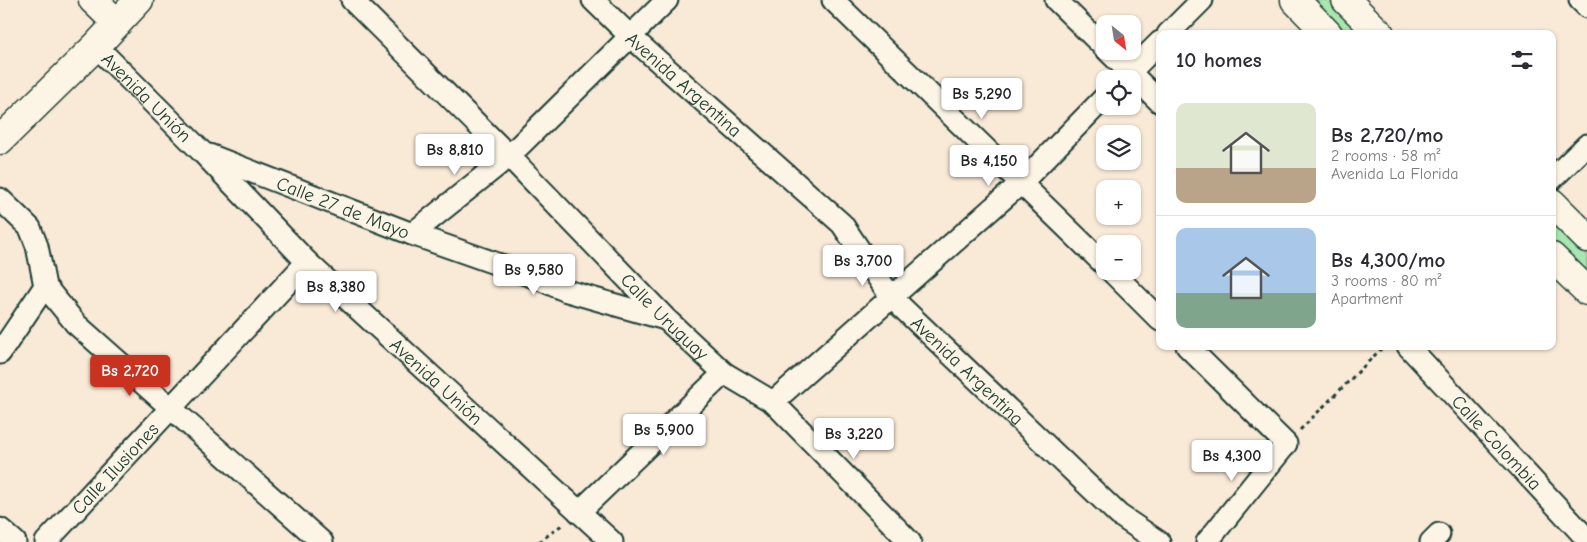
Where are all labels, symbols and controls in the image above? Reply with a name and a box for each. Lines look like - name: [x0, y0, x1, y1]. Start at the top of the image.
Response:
- north arrow: [1096, 15, 1141, 60]
- map controls: [1096, 15, 1141, 280]
- street label: Avenida Argentina: [621, 28, 746, 142]
- icon: filters: [1508, 46, 1536, 74]
- street label: Avenida Unión: [97, 48, 196, 147]
- text: 10 homes: [1176, 48, 1262, 72]
- button: locate: [1096, 70, 1141, 115]
- pin: Bs 5,290: [930, 78, 1034, 120]
- text: Bs 5,290: [952, 85, 1012, 103]
- icon: home: [1216, 123, 1276, 183]
- text: Bs 2,720/mo: [1331, 123, 1443, 147]
- button: layers: [1096, 125, 1141, 170]
- pin: Bs 8,810: [403, 134, 507, 176]
- text: Bs 8,810: [426, 141, 484, 159]
- pin: Bs 4,150: [937, 144, 1041, 187]
- text: 2 rooms · 58 m²: [1331, 147, 1441, 165]
- text: Bs 4,150: [961, 152, 1017, 170]
- text: Avenida La Florida: [1331, 165, 1459, 183]
- street label: Calle 27 de Mayo: [273, 172, 413, 244]
- button: +: [1096, 180, 1141, 225]
- button: −: [1096, 235, 1141, 280]
- pin: Bs 3,700: [811, 244, 915, 287]
- icon: home: [1216, 248, 1276, 308]
- text: Bs 4,300/mo: [1331, 248, 1445, 272]
- text: Bs 3,700: [834, 252, 892, 270]
- pin: Bs 9,580: [482, 254, 586, 296]
- text: Bs 9,580: [504, 261, 564, 279]
- street label: Calle Uruguay: [616, 269, 713, 365]
- pin: Bs 8,380: [284, 270, 388, 313]
- text: 3 rooms · 80 m²: [1331, 272, 1441, 290]
- text: Bs 8,380: [307, 278, 365, 296]
- text: Apartment: [1331, 290, 1403, 308]
- street label: Avenida Argentina: [906, 312, 1028, 430]
- street label: Avenida Unión: [385, 334, 487, 430]
- pin: Bs 2,720: [78, 354, 182, 397]
- text: Bs 2,720: [101, 362, 159, 380]
- street label: Calle Colombia: [1447, 391, 1546, 495]
- pin: Bs 5,900: [612, 414, 716, 456]
- street label: Calle Ilusiones: [68, 418, 164, 519]
- pin: Bs 3,220: [802, 418, 906, 460]
- text: Bs 5,900: [634, 421, 694, 439]
- text: Bs 3,220: [825, 425, 883, 443]
- pin: Bs 4,300: [1180, 440, 1284, 482]
- text: Bs 4,300: [1202, 447, 1262, 465]

